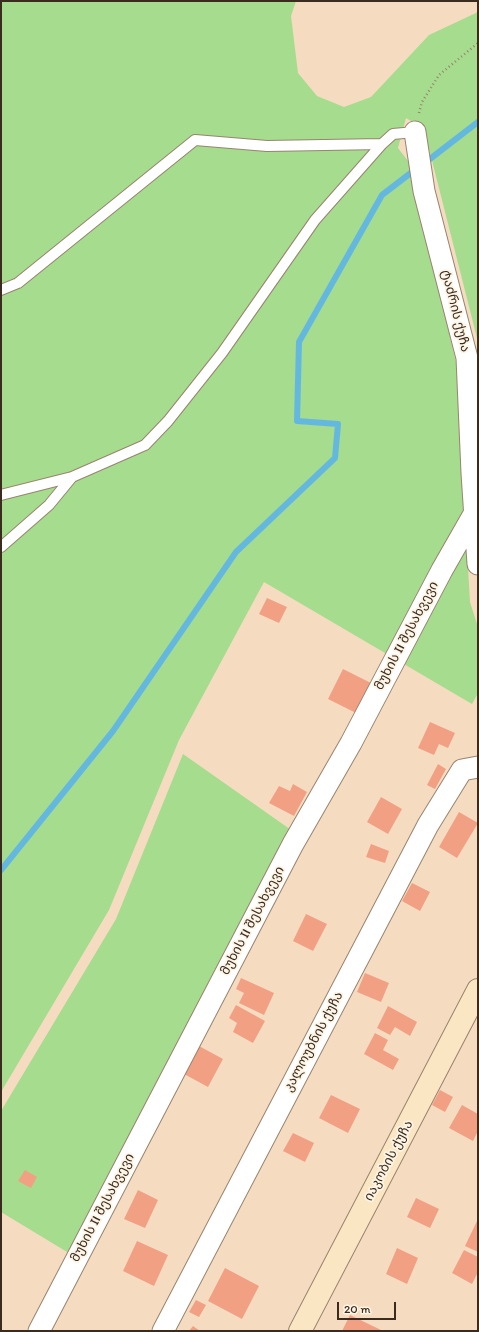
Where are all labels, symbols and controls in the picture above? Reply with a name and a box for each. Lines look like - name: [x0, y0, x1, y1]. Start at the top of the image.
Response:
- street label: ტაძრის ქუჩა: [437, 268, 473, 354]
- street label: მუხის II შესახვევი: [372, 579, 442, 693]
- street label: მუხის II შესახვევი: [218, 864, 288, 978]
- street label: კალოუბნის ქუჩა: [281, 989, 347, 1095]
- street label: იაკობის ქუჩა: [361, 1118, 417, 1204]
- street label: მუხის II შესახვევი: [68, 1151, 138, 1265]
- scale bar: [339, 1294, 398, 1320]
- text: 20 m: [344, 1302, 371, 1316]

